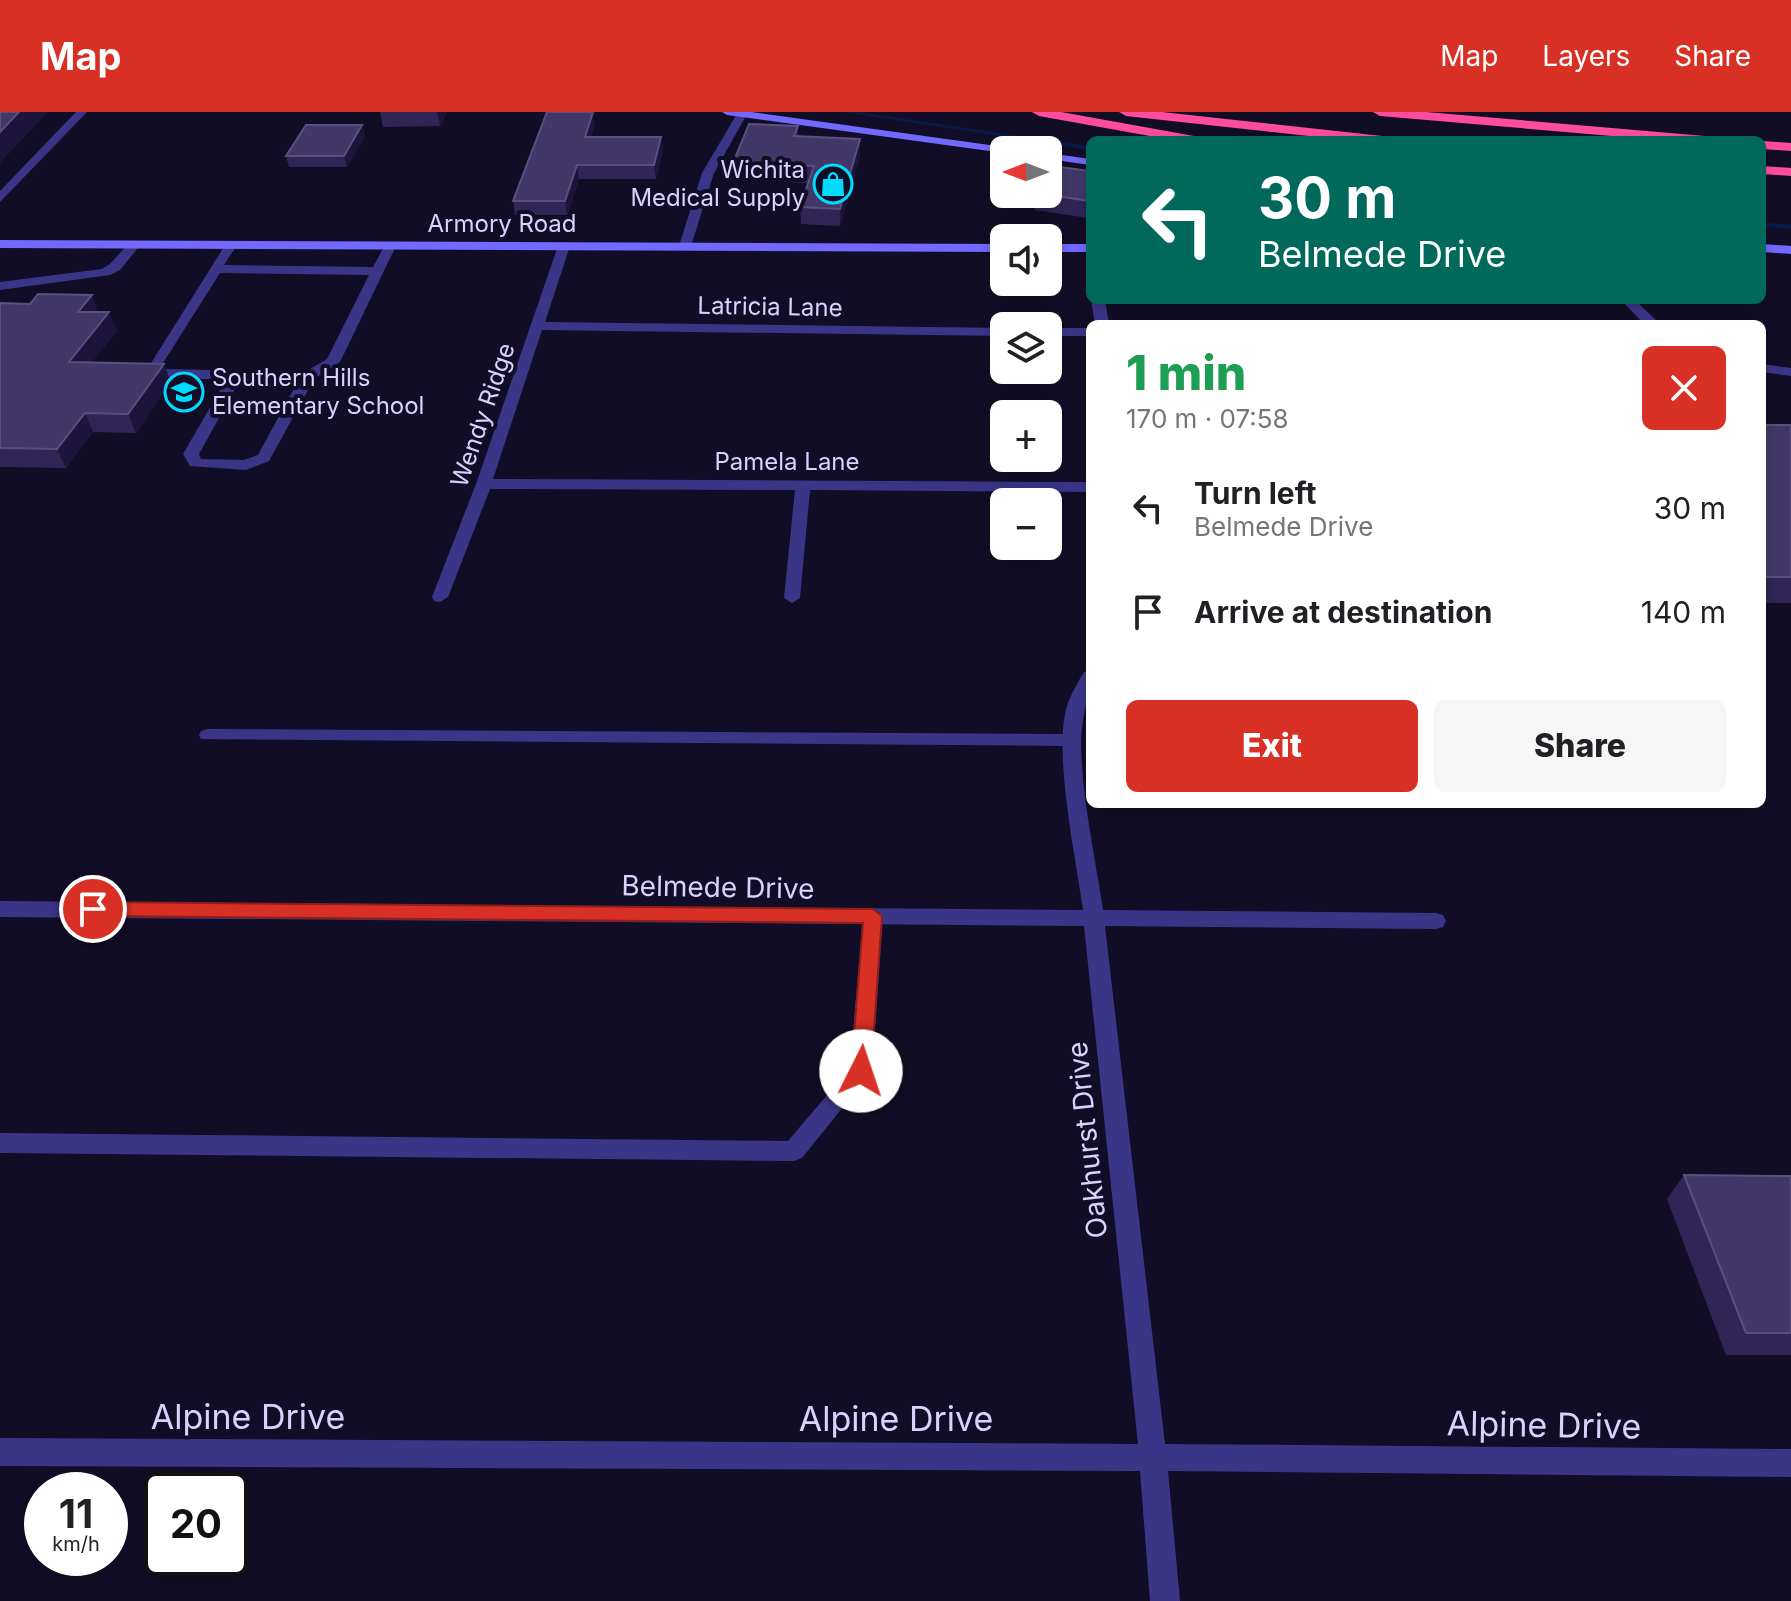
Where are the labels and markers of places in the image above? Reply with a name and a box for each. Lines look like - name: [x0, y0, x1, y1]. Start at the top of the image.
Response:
- place label: Wichita Medical Supply: [630, 155, 805, 212]
- shop icon: Wichita Medical Supply: [812, 163, 854, 205]
- place label: Southern Hills Elementary School: [212, 363, 424, 420]
- school or university icon: Southern Hills Elementary School: [163, 371, 205, 413]
- pin: [59, 875, 127, 943]

